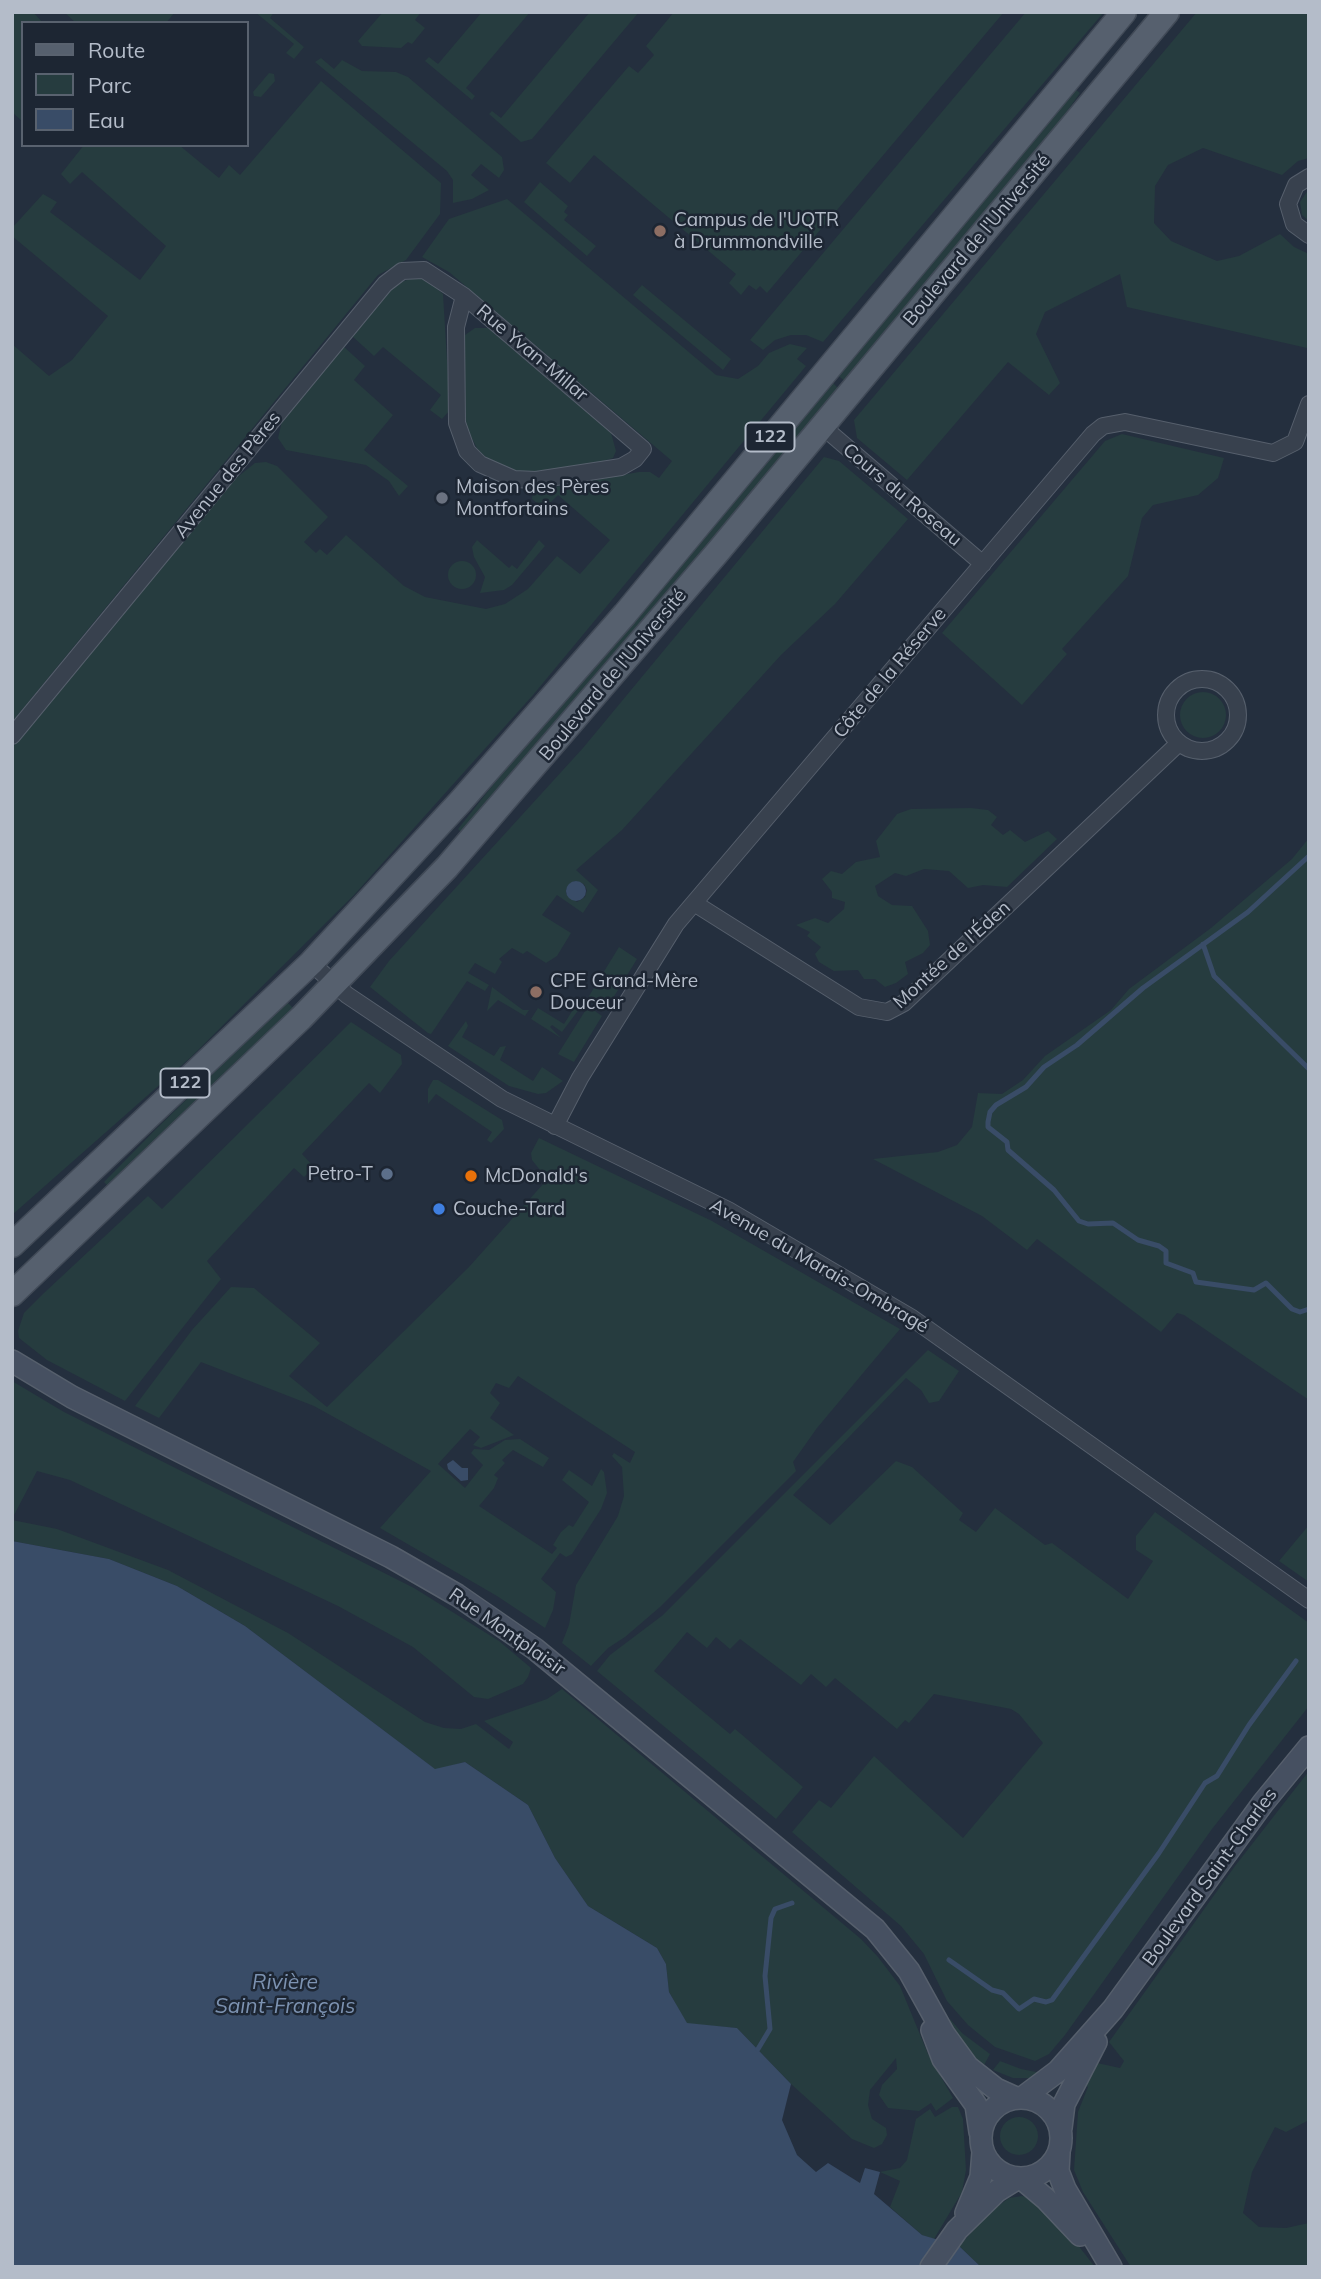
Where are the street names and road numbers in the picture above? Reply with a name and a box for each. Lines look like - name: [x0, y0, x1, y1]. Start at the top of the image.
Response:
- street label: Boulevard de l'Université: [899, 150, 1055, 330]
- street label: Rue Yvan-Millar: [472, 300, 592, 406]
- street label: Avenue des Pères: [170, 407, 286, 543]
- road number: 122: [746, 422, 794, 452]
- street label: Cours du Roseau: [838, 439, 966, 551]
- street label: Boulevard de l'Université: [535, 585, 691, 765]
- street label: Côte de la Réserve: [829, 603, 951, 743]
- street label: Montée de l'Éden: [889, 896, 1015, 1014]
- road number: 122: [160, 1068, 210, 1098]
- street label: Avenue du Marais-Ombragé: [705, 1194, 933, 1338]
- street label: Rue Montplaisir: [444, 1583, 570, 1681]
- street label: Boulevard Saint-Charles: [1138, 1784, 1282, 1970]

